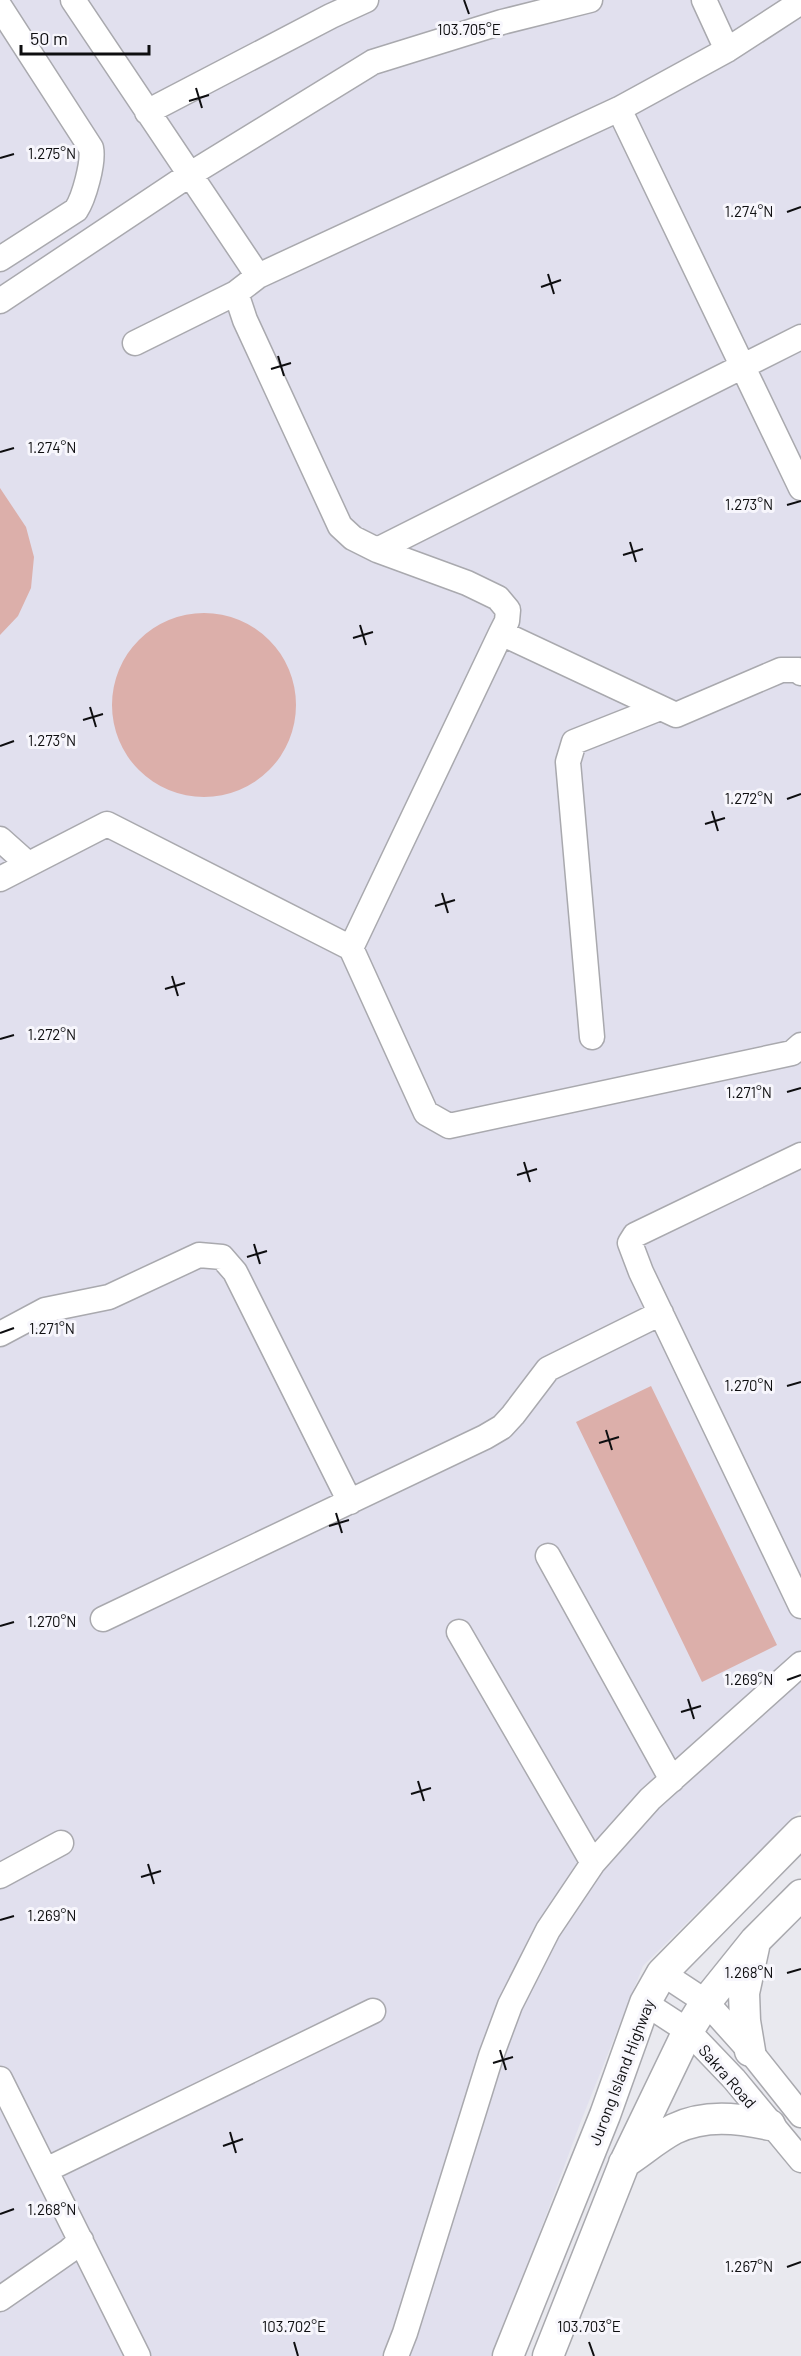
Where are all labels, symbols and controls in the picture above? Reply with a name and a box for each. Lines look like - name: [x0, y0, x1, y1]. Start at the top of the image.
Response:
- scale bar: [21, 18, 148, 56]
- text: 103.705°E: [437, 20, 501, 38]
- text: 50 m: [30, 27, 68, 49]
- text: 1.275°N: [28, 144, 76, 162]
- text: 1.274°N: [725, 202, 773, 220]
- text: 1.274°N: [28, 438, 76, 456]
- text: 1.273°N: [725, 495, 773, 513]
- text: 1.273°N: [28, 731, 76, 749]
- text: 1.272°N: [725, 789, 773, 807]
- text: 1.272°N: [28, 1025, 76, 1043]
- text: 1.271°N: [726, 1083, 772, 1101]
- text: 1.271°N: [29, 1319, 75, 1337]
- text: 1.270°N: [725, 1376, 773, 1394]
- text: 1.270°N: [28, 1612, 76, 1630]
- text: 1.269°N: [725, 1670, 773, 1688]
- text: 1.269°N: [28, 1906, 76, 1924]
- text: 1.268°N: [725, 1963, 773, 1981]
- street label: Jurong Island Highway: [584, 1996, 658, 2148]
- street label: Sakra Road: [695, 2040, 761, 2112]
- text: 1.268°N: [28, 2200, 76, 2218]
- text: 1.267°N: [725, 2257, 773, 2275]
- text: 103.702°E: [262, 2317, 326, 2335]
- text: 103.703°E: [557, 2317, 621, 2335]

